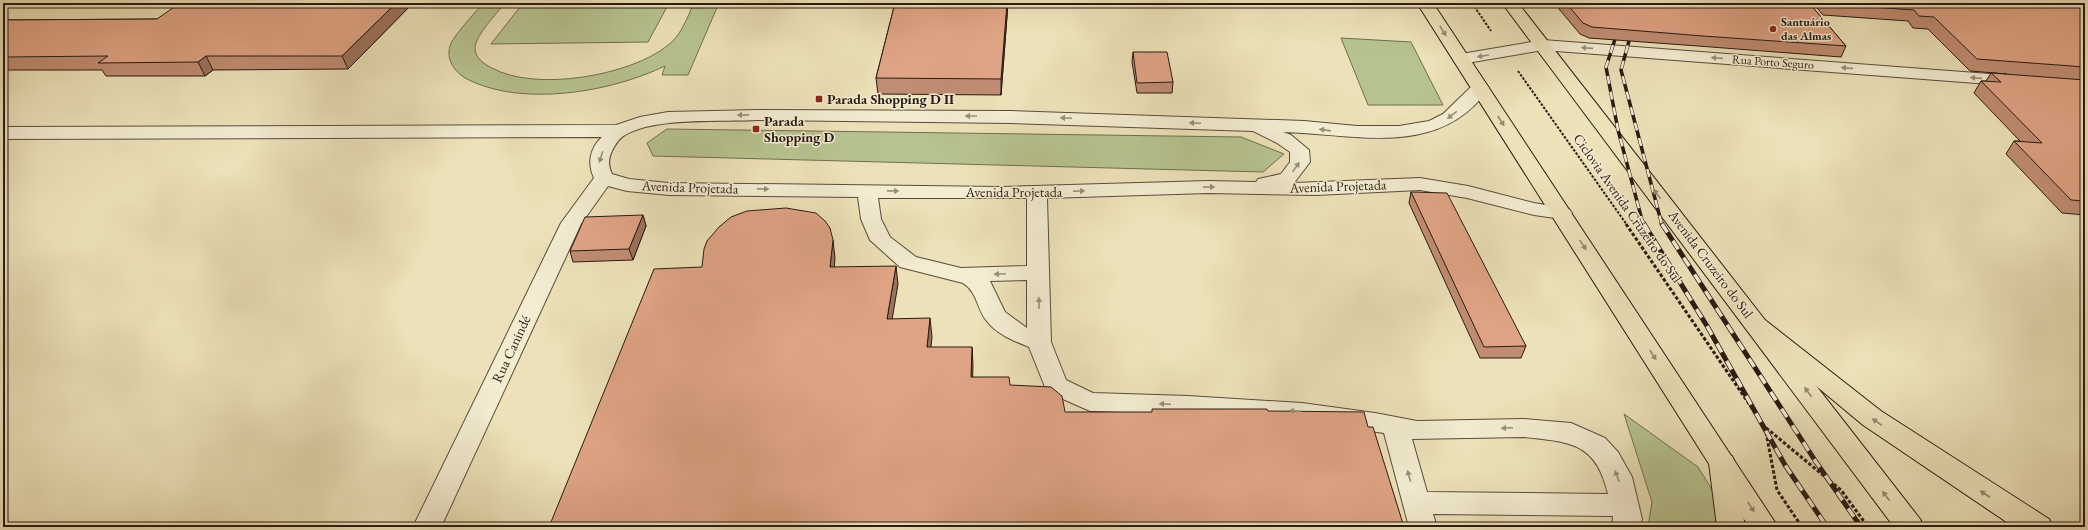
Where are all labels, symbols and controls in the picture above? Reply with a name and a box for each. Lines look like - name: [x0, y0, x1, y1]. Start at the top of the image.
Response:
- place label: Santuário das Almas: [1781, 14, 1831, 44]
- marker: Santuário das Almas: [1768, 24, 1778, 34]
- one-way arrow: [1439, 26, 1447, 36]
- one-way arrow: [1581, 45, 1593, 52]
- street label: Rua Porto Seguro: [1732, 51, 1814, 73]
- one-way arrow: [1477, 53, 1489, 59]
- one-way arrow: [1711, 55, 1723, 62]
- one-way arrow: [1841, 65, 1853, 72]
- one-way arrow: [1970, 75, 1982, 82]
- place label: Parada Shopping D II: [827, 90, 954, 108]
- marker: Parada Shopping D II: [814, 94, 824, 104]
- one-way arrow: [1446, 110, 1457, 119]
- one-way arrow: [736, 112, 749, 118]
- place label: Parada Shopping D: [764, 112, 835, 146]
- one-way arrow: [964, 113, 977, 119]
- one-way arrow: [1060, 115, 1072, 122]
- one-way arrow: [1497, 116, 1505, 126]
- one-way arrow: [1188, 120, 1201, 126]
- marker: Parada Shopping D: [751, 124, 761, 134]
- one-way arrow: [1319, 127, 1331, 133]
- street label: Ciclovia Avenida Cruzeiro do Sul: [1570, 130, 1687, 287]
- one-way arrow: [598, 151, 604, 163]
- one-way arrow: [1292, 162, 1300, 172]
- street label: Avenida Projetada: [1288, 175, 1387, 197]
- street label: Avenida Projetada: [640, 176, 739, 198]
- street label: Avenida Projetada: [965, 183, 1063, 201]
- one-way arrow: [1203, 184, 1216, 190]
- one-way arrow: [757, 186, 770, 192]
- one-way arrow: [887, 188, 900, 194]
- one-way arrow: [1073, 188, 1086, 194]
- one-way arrow: [1653, 188, 1661, 199]
- street label: Avenida Cruzeiro do Sul: [1664, 206, 1758, 322]
- one-way arrow: [1579, 240, 1587, 251]
- one-way arrow: [993, 271, 1006, 277]
- one-way arrow: [1036, 296, 1042, 309]
- street label: Rua Canindé: [488, 312, 535, 385]
- one-way arrow: [1649, 350, 1657, 360]
- one-way arrow: [1803, 387, 1812, 398]
- one-way arrow: [1158, 401, 1171, 407]
- one-way arrow: [1289, 408, 1301, 415]
- one-way arrow: [1872, 418, 1882, 426]
- one-way arrow: [1501, 425, 1513, 432]
- one-way arrow: [1406, 470, 1412, 482]
- one-way arrow: [1614, 470, 1620, 481]
- one-way arrow: [1882, 490, 1890, 501]
- one-way arrow: [1980, 490, 1990, 498]
- one-way arrow: [1747, 501, 1754, 513]

